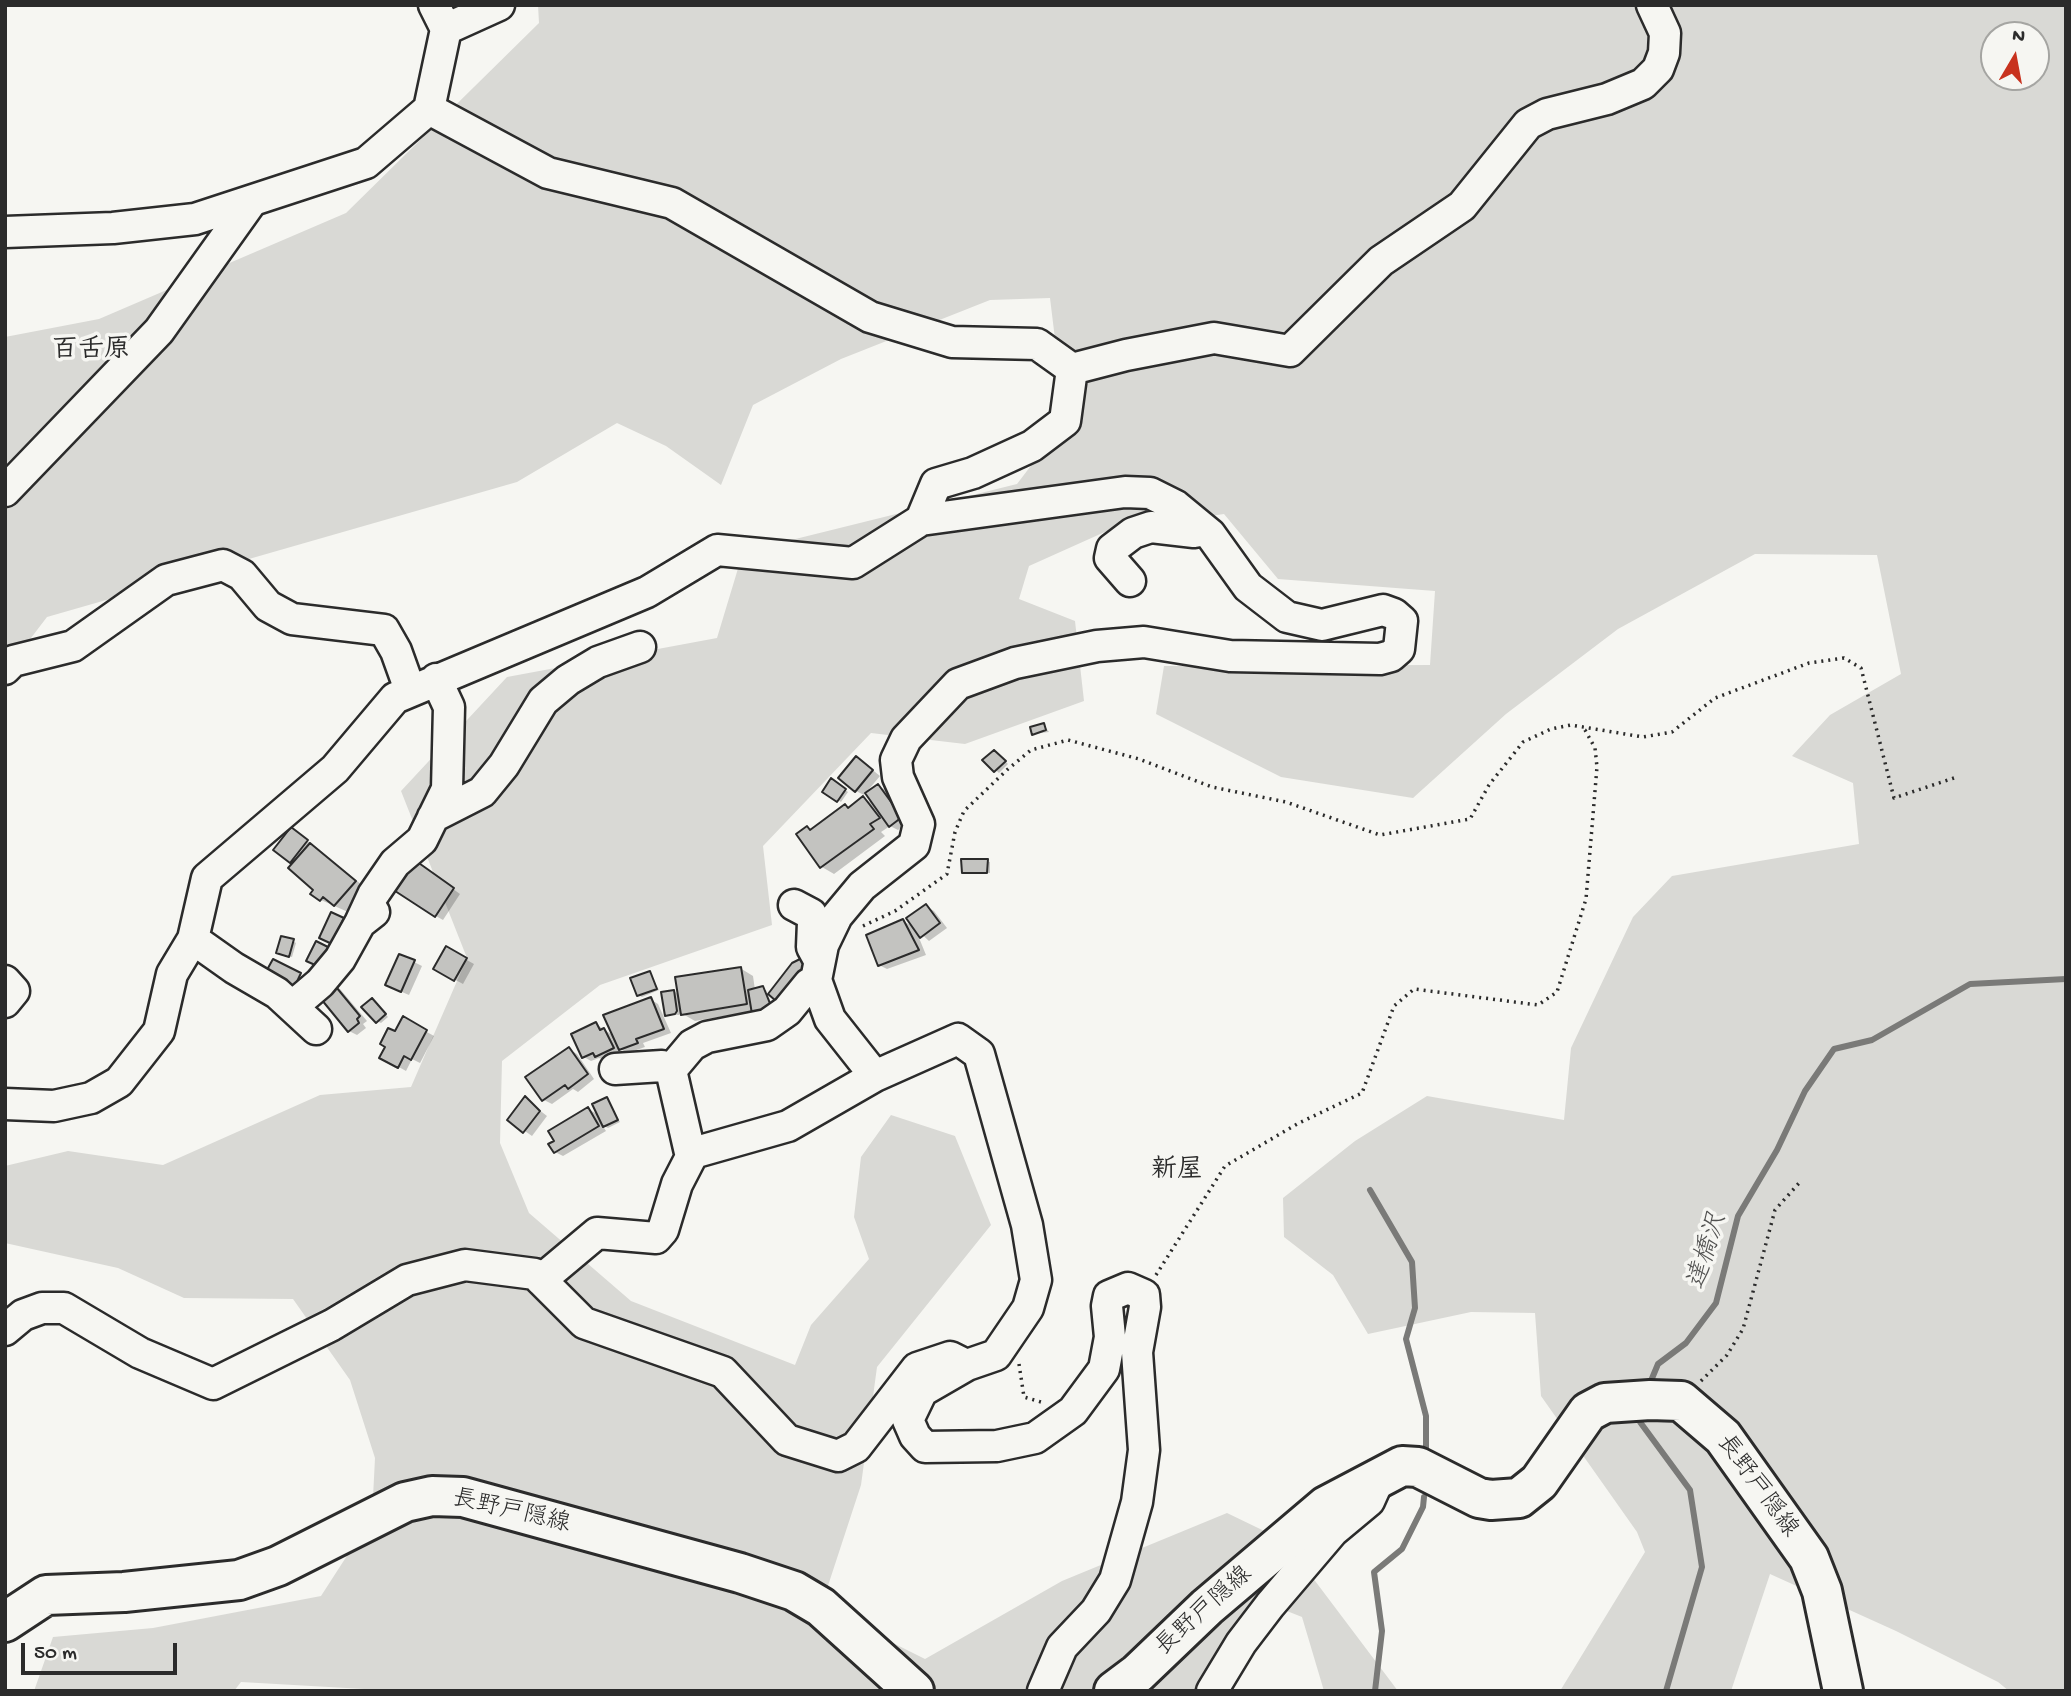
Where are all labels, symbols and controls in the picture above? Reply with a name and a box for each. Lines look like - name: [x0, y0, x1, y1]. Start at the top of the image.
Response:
- north arrow: [1980, 21, 2050, 91]
- text: N: [2010, 24, 2026, 49]
- district label: 百舌原: [52, 336, 130, 368]
- district label: 新屋: [1151, 1156, 1203, 1188]
- water label: 達橋沢: [1683, 1210, 1735, 1294]
- street label: 長野戸隠線: [1709, 1430, 1803, 1544]
- street label: 長野戸隠線: [449, 1485, 573, 1541]
- street label: 長野戸隠線: [1151, 1561, 1259, 1663]
- scale bar: [24, 1630, 180, 1674]
- text: 50 m: [34, 1642, 77, 1667]

